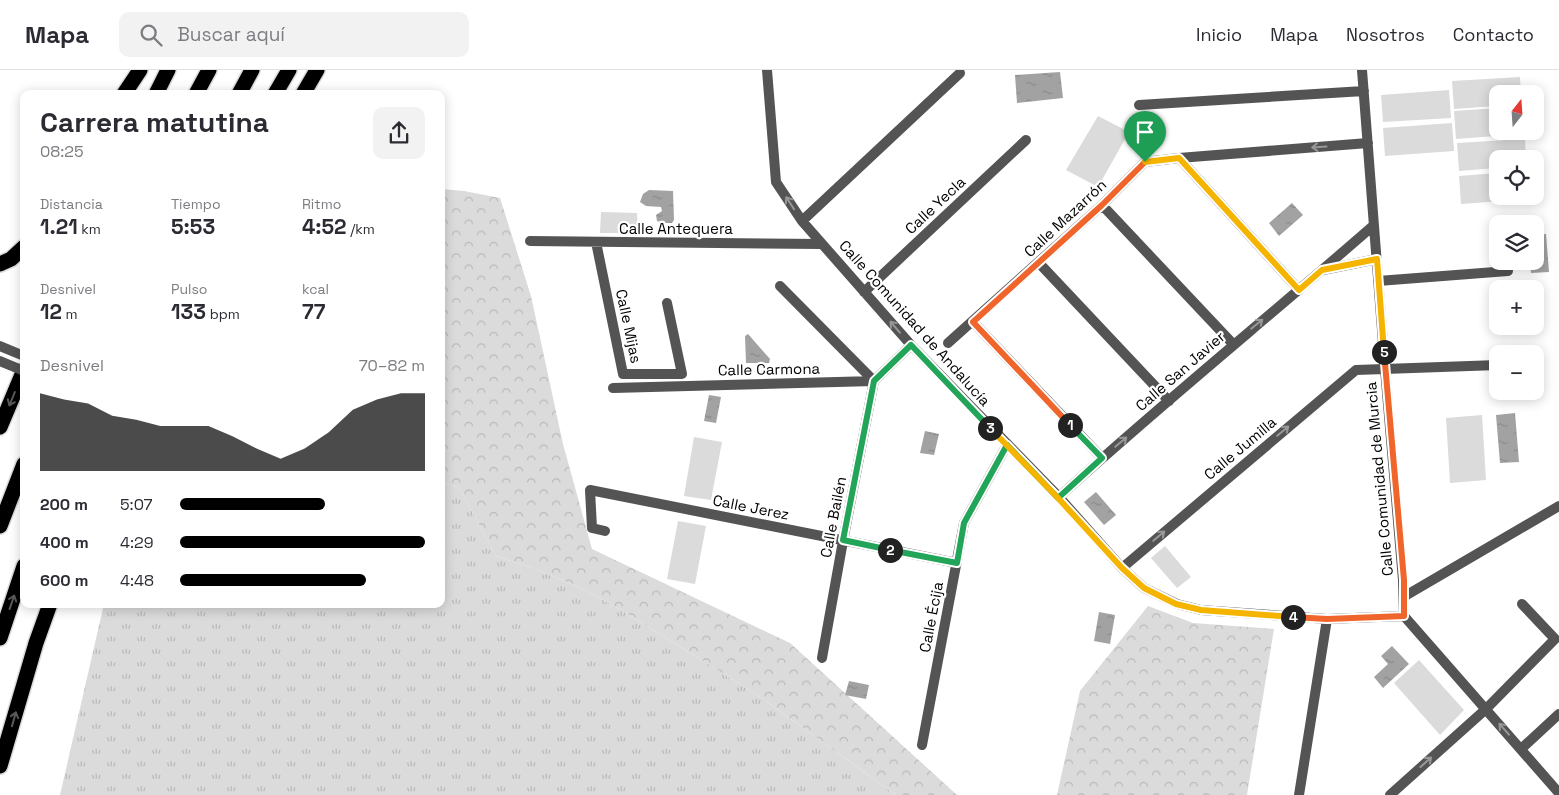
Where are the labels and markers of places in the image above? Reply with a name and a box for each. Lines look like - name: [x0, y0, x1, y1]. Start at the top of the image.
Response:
- pin: [1124, 111, 1166, 162]
- pin: 5: [1372, 340, 1396, 364]
- pin: 1: [1058, 412, 1082, 438]
- pin: 3: [978, 416, 1002, 440]
- pin: 2: [878, 538, 902, 562]
- pin: 4: [1280, 604, 1306, 630]

